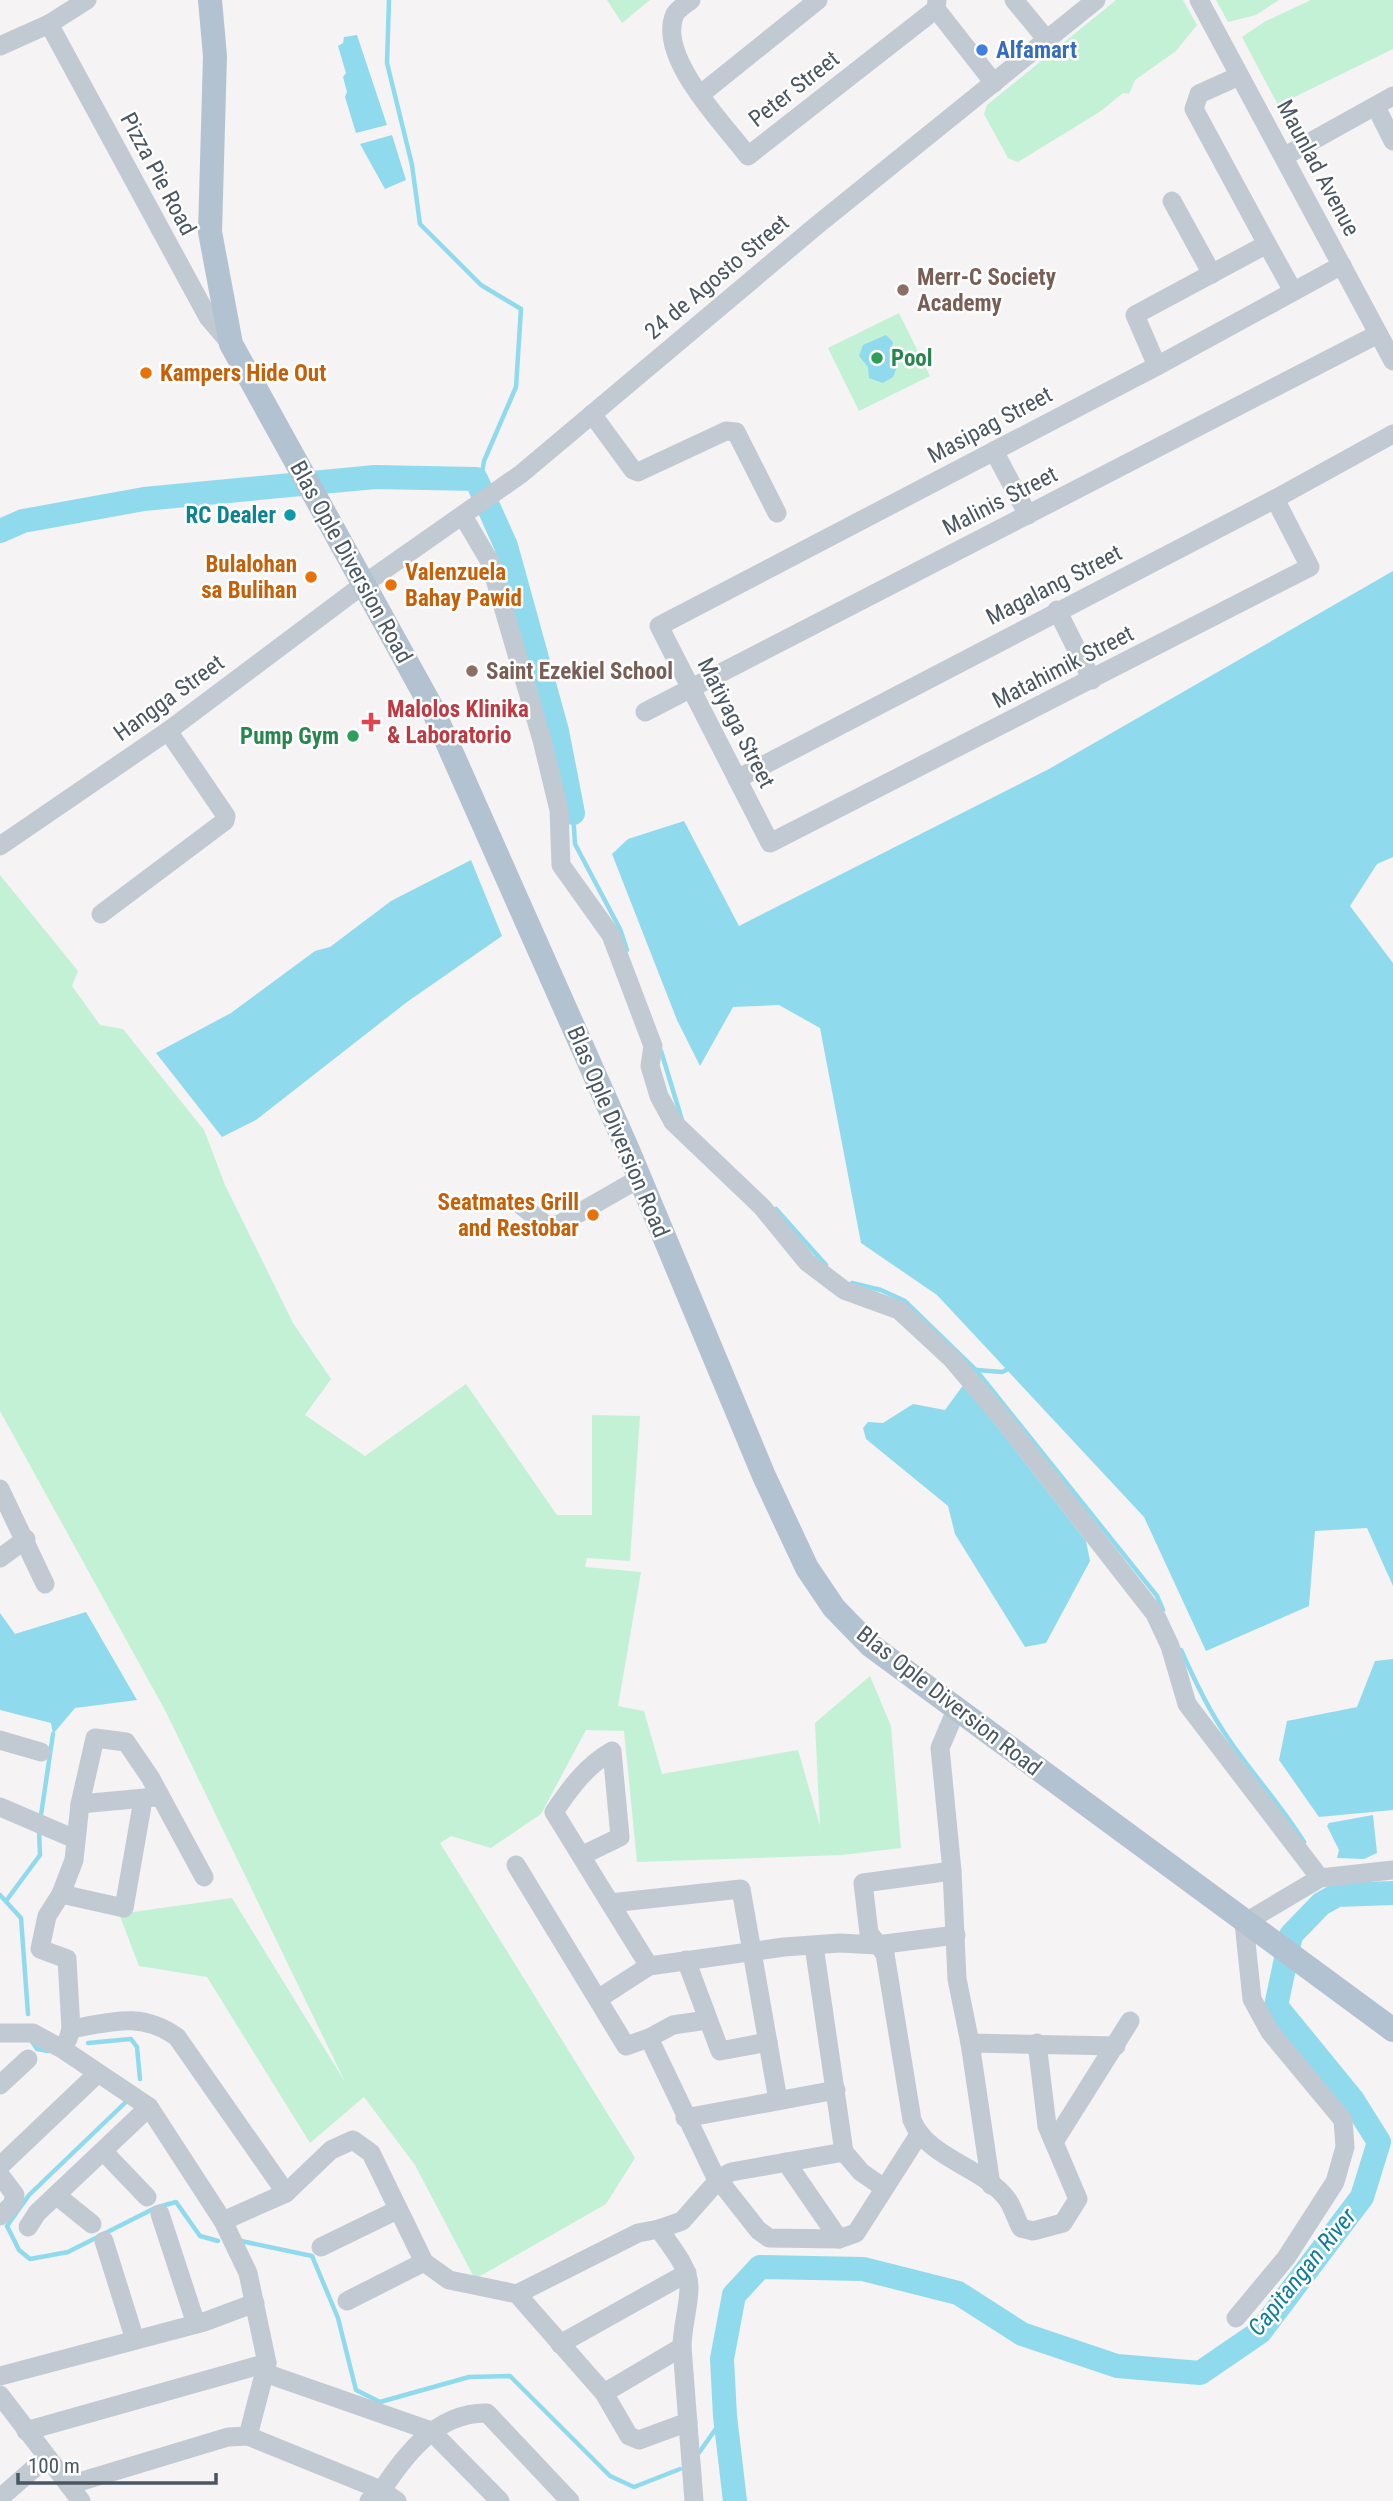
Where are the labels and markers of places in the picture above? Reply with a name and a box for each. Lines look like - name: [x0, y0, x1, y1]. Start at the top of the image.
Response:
- place label: Alfamart: [996, 37, 1077, 64]
- marker: Alfamart: [974, 42, 990, 58]
- place label: Merr-C Society Academy: [917, 264, 1057, 317]
- marker: Merr-C Society Academy: [895, 282, 911, 298]
- place label: Pool: [891, 345, 933, 372]
- marker: Pool: [869, 350, 885, 366]
- place label: Kampers Hide Out: [160, 360, 326, 387]
- marker: Kampers Hide Out: [138, 365, 154, 381]
- place label: RC Dealer: [186, 502, 276, 529]
- marker: RC Dealer: [282, 507, 298, 523]
- place label: Bulalohan sa Bulihan: [201, 551, 297, 604]
- place label: Valenzuela Bahay Pawid: [405, 559, 522, 612]
- marker: Bulalohan sa Bulihan: [303, 569, 319, 585]
- marker: Valenzuela Bahay Pawid: [383, 577, 399, 593]
- place label: Saint Ezekiel School: [486, 658, 673, 685]
- marker: Saint Ezekiel School: [464, 663, 480, 679]
- place label: Malolos Klinika & Laboratorio: [387, 696, 529, 749]
- marker: Malolos Klinika & Laboratorio: [361, 712, 381, 732]
- place label: Pump Gym: [240, 723, 339, 750]
- marker: Pump Gym: [345, 728, 361, 744]
- place label: Seatmates Grill and Restobar: [438, 1189, 579, 1242]
- marker: Seatmates Grill and Restobar: [585, 1207, 601, 1223]

